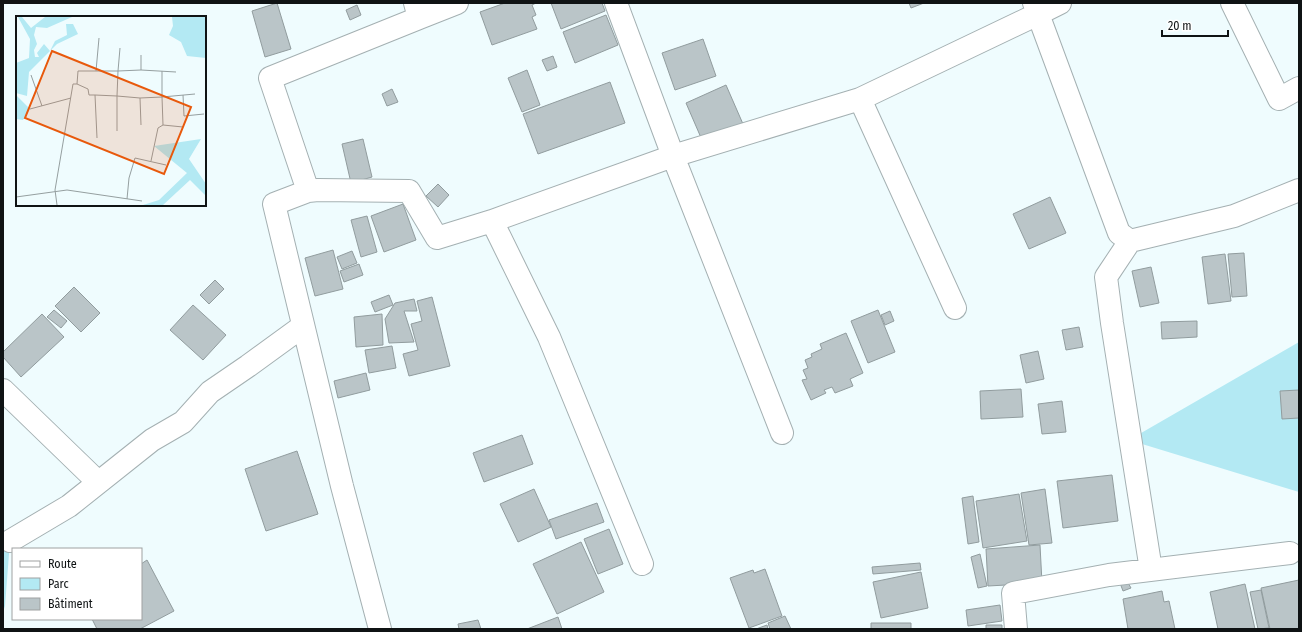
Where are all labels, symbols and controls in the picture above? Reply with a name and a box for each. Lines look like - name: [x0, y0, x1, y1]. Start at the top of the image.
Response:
- scale bar: [1162, 12, 1228, 38]
- inset map: [16, 16, 206, 206]
- text: 20 m: [1168, 19, 1192, 33]
- legend: [12, 548, 142, 620]
- text: Route: [48, 557, 77, 571]
- text: Parc: [48, 577, 69, 591]
- text: Bâtiment: [48, 597, 93, 611]

